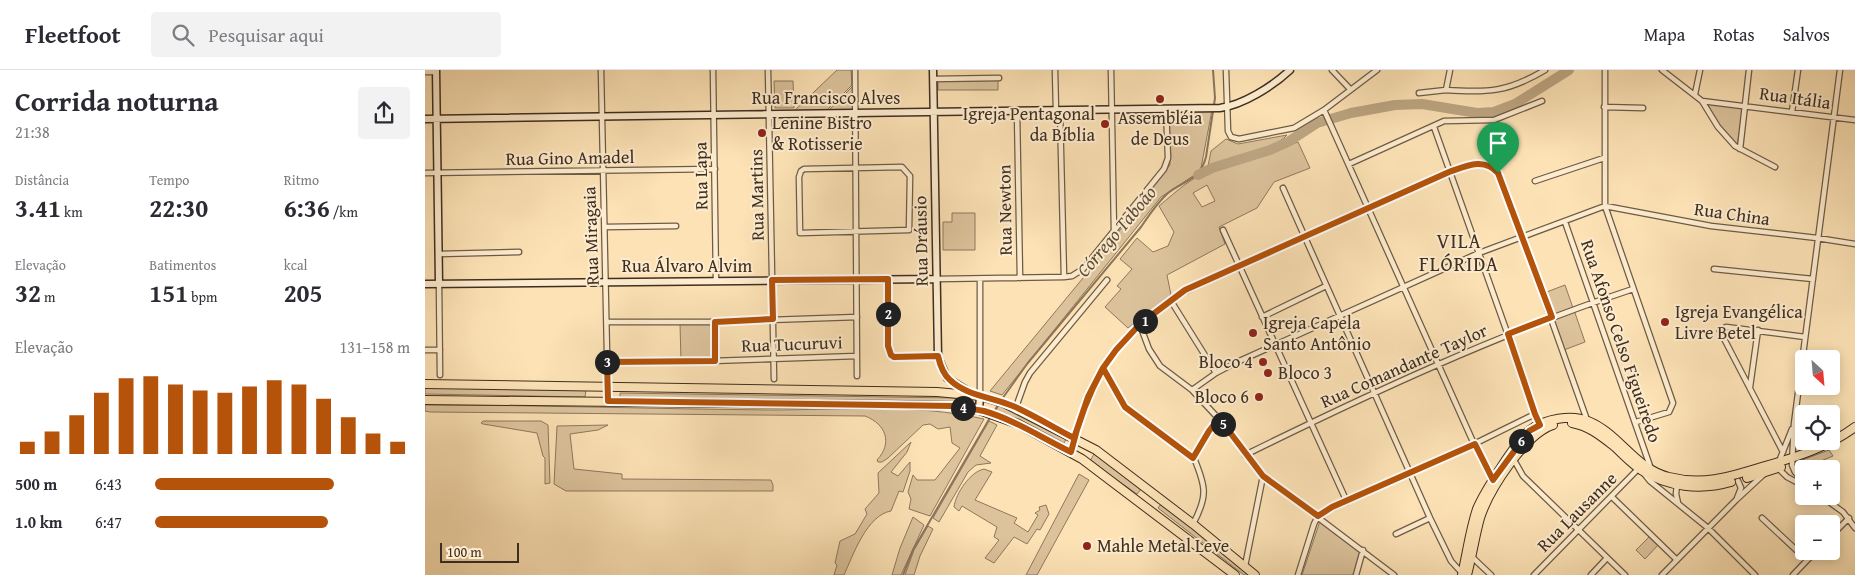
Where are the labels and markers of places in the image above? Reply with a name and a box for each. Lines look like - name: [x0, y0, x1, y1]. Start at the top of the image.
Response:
- marker: Assembléia de Deus: [1154, 93, 1166, 105]
- place label: Igreja Pentagonal da Bíblia: [963, 100, 1095, 148]
- place label: Assembléia de Deus: [1118, 104, 1203, 152]
- place label: Lenine Bistro & Rotisserie: [772, 109, 872, 157]
- marker: Igreja Pentagonal da Bíblia: [1099, 118, 1111, 130]
- pin: [1477, 122, 1519, 173]
- marker: Lenine Bistro & Rotisserie: [756, 127, 768, 139]
- place label: Igreja Evangélica Livre Betel: [1675, 298, 1803, 346]
- pin: 2: [875, 302, 901, 326]
- pin: 1: [1133, 308, 1157, 334]
- place label: Igreja Capela Santo Antônio: [1263, 309, 1371, 357]
- marker: Igreja Evangélica Livre Betel: [1659, 316, 1671, 328]
- marker: Igreja Capela Santo Antônio: [1247, 327, 1259, 339]
- place label: Bloco 4: [1199, 348, 1253, 375]
- pin: 3: [595, 350, 619, 374]
- marker: Bloco 4: [1257, 356, 1269, 368]
- place label: Bloco 3: [1278, 359, 1332, 386]
- marker: Bloco 3: [1262, 367, 1274, 379]
- place label: Bloco 6: [1195, 383, 1249, 410]
- marker: Bloco 6: [1253, 391, 1265, 403]
- pin: 4: [951, 396, 975, 420]
- pin: 5: [1211, 412, 1235, 436]
- pin: 6: [1509, 428, 1533, 454]
- place label: Mahle Metal Leve: [1097, 532, 1229, 559]
- marker: Mahle Metal Leve: [1081, 540, 1093, 552]

